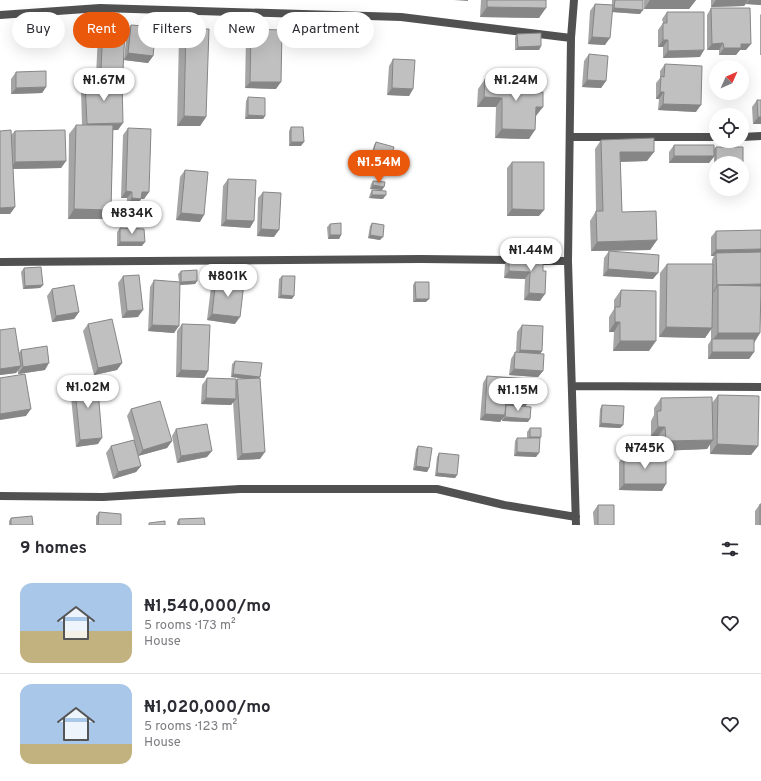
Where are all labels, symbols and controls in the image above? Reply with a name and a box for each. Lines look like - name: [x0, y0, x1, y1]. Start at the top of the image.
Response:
- chip: Buy: [12, 12, 65, 48]
- chip: Rent: [73, 12, 130, 48]
- chip: Filters: [138, 12, 206, 48]
- chip: New: [214, 12, 269, 48]
- chip: Apartment: [277, 12, 374, 48]
- north arrow: [709, 60, 749, 100]
- map controls: [709, 60, 749, 196]
- pin: ₦1.67M: [71, 68, 137, 102]
- pin: ₦1.24M: [483, 68, 549, 102]
- text: ₦1.67M: [83, 73, 125, 89]
- text: ₦1.24M: [494, 73, 538, 89]
- button: locate: [709, 108, 749, 148]
- pin: ₦1.54M: [346, 150, 412, 184]
- text: ₦1.54M: [357, 155, 401, 171]
- button: layers: [709, 156, 749, 196]
- pin: ₦834K: [104, 201, 160, 235]
- text: ₦834K: [111, 206, 153, 222]
- pin: ₦1.44M: [498, 238, 564, 272]
- text: ₦1.44M: [509, 243, 553, 259]
- pin: ₦801K: [200, 264, 256, 298]
- text: ₦801K: [208, 269, 248, 285]
- pin: ₦1.02M: [55, 375, 121, 409]
- pin: ₦1.15M: [485, 378, 551, 412]
- text: ₦1.02M: [66, 380, 110, 396]
- text: ₦1.15M: [498, 383, 538, 399]
- pin: ₦745K: [617, 436, 673, 470]
- text: ₦745K: [625, 441, 665, 457]
- text: 9 homes: [20, 538, 87, 560]
- icon: filters: [719, 538, 741, 560]
- text: ₦1,540,000/mo: [144, 596, 271, 618]
- icon: home: [52, 599, 100, 647]
- icon: heart: [719, 612, 741, 634]
- text: 5 rooms · 173 m²: [144, 618, 236, 634]
- text: House: [144, 634, 181, 650]
- text: ₦1,020,000/mo: [144, 697, 271, 719]
- icon: home: [52, 700, 100, 748]
- icon: heart: [719, 713, 741, 735]
- text: 5 rooms · 123 m²: [144, 719, 237, 735]
- text: House: [144, 735, 181, 751]

